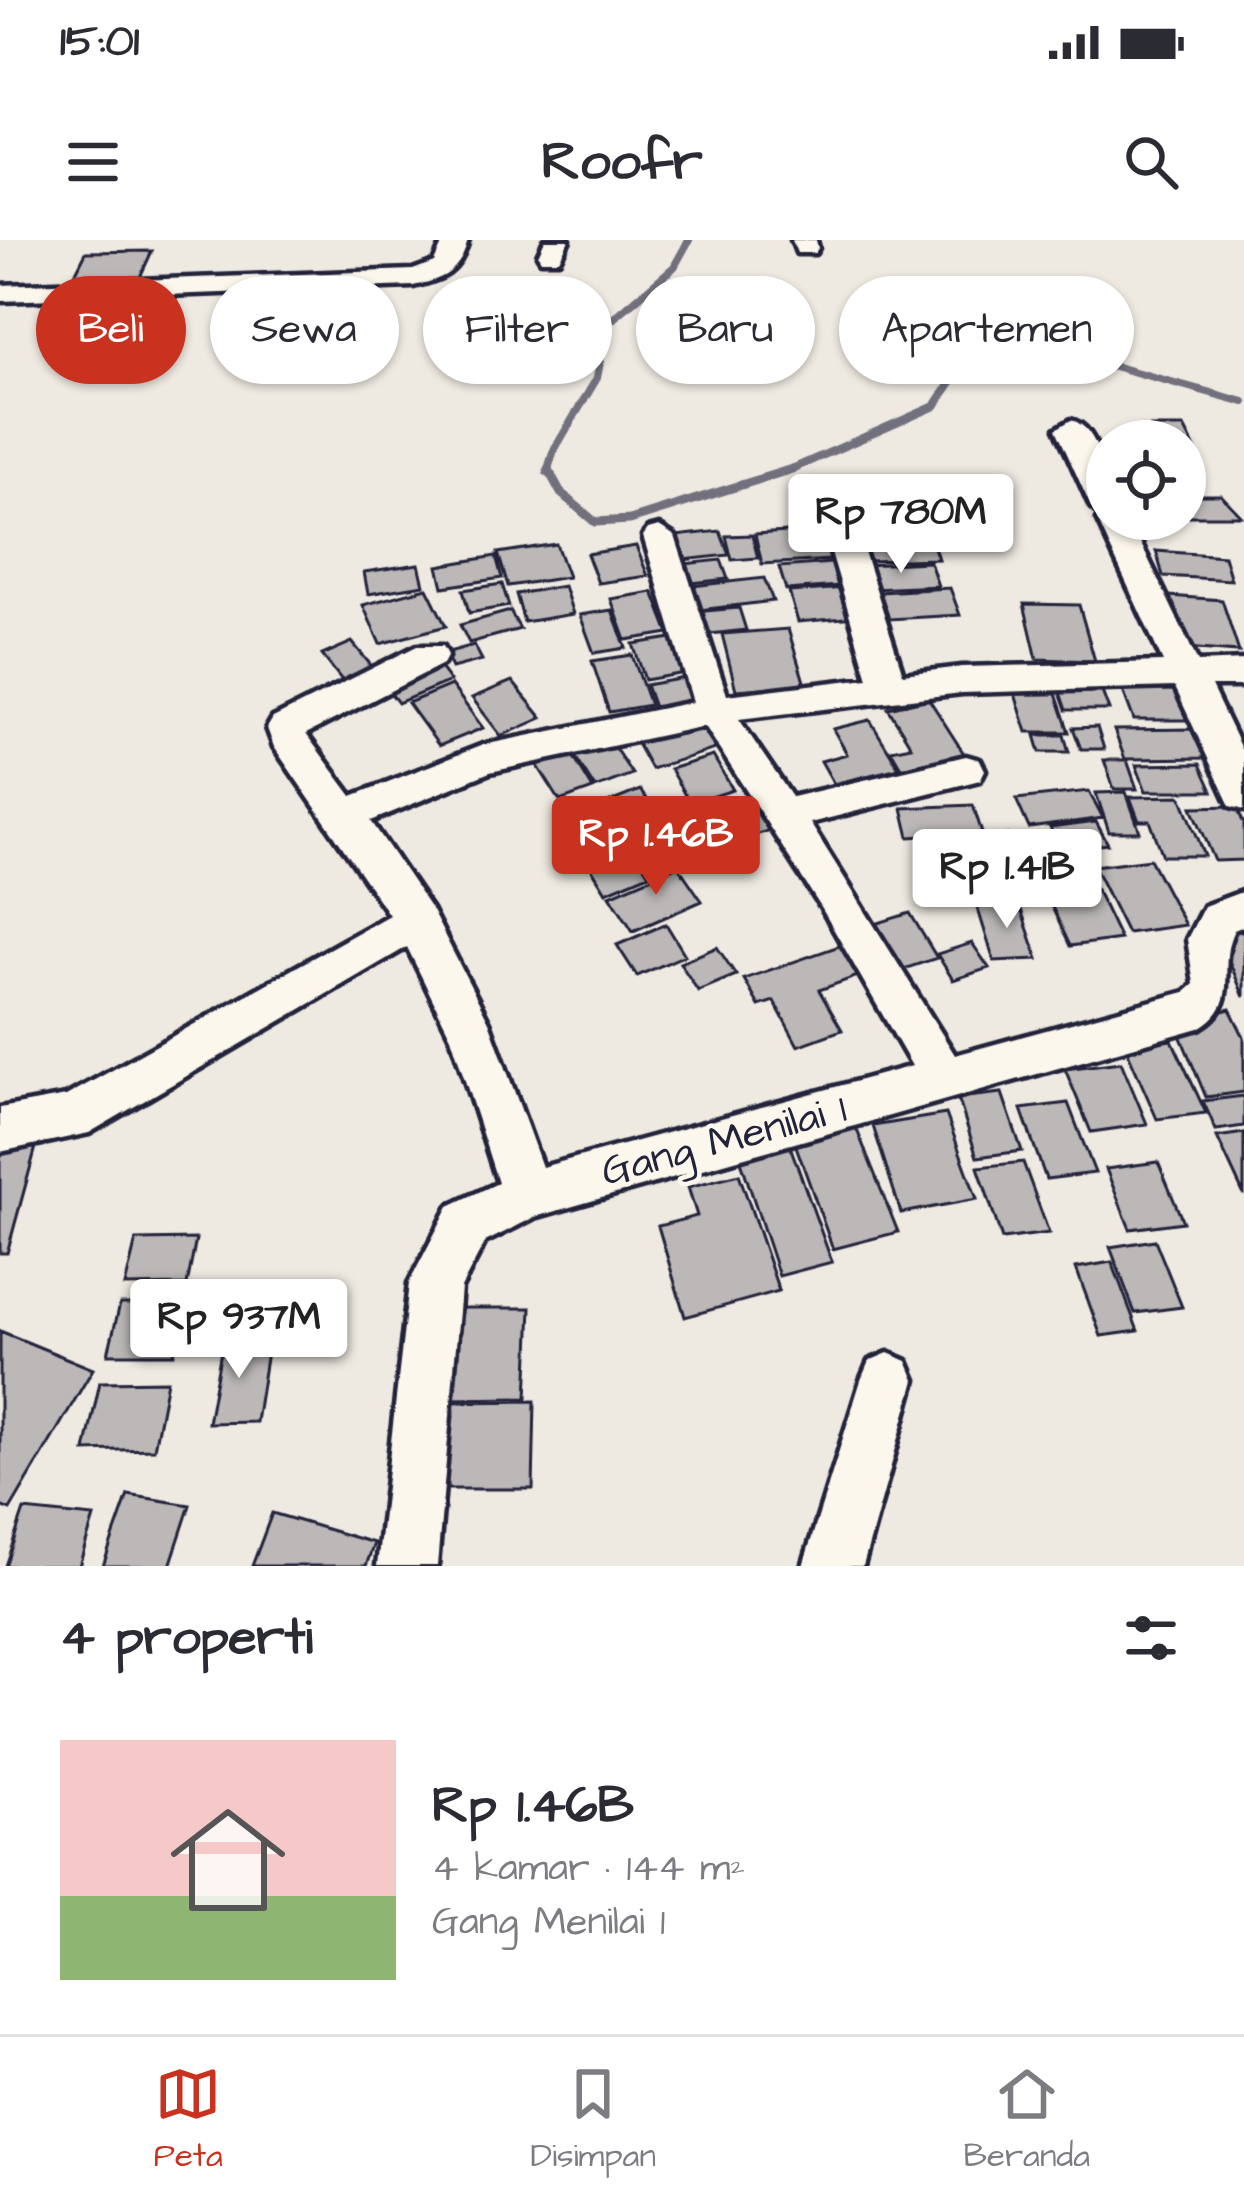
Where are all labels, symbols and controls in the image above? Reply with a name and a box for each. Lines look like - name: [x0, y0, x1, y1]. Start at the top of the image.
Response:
- text: 15:01: [60, 11, 139, 73]
- text: Roofr: [541, 125, 703, 200]
- icon: menu: [60, 129, 126, 195]
- icon: search: [1118, 129, 1184, 195]
- chip: Beli: [36, 276, 186, 384]
- chip: Sewa: [210, 276, 399, 384]
- chip: Filter: [423, 276, 612, 384]
- chip: Baru: [636, 276, 815, 384]
- chip: Apartemen: [839, 276, 1134, 384]
- map controls: [1086, 420, 1206, 540]
- button: locate: [1086, 420, 1206, 540]
- pin: Rp 780M: [790, 474, 1012, 576]
- text: Rp 780M: [815, 486, 987, 540]
- pin: Rp 1.46B: [532, 796, 780, 898]
- text: Rp 1.46B: [579, 808, 733, 862]
- pin: Rp 1.41B: [883, 829, 1131, 931]
- text: Rp 1.41B: [940, 841, 1074, 895]
- street label: Gang Menilai 1: [595, 1080, 853, 1202]
- pin: Rp 937M: [128, 1279, 350, 1381]
- text: Rp 937M: [157, 1291, 321, 1345]
- text: 4 properti: [60, 1603, 313, 1674]
- icon: filters: [1118, 1605, 1184, 1671]
- text: Rp 1.46B: [432, 1771, 634, 1842]
- icon: home: [156, 1788, 300, 1932]
- text: 4 kamar · 144 m²: [432, 1842, 745, 1896]
- text: Gang Menilai 1: [432, 1896, 665, 1950]
- tab: Peta: [154, 2061, 223, 2179]
- tab: Disimpan: [531, 2061, 656, 2179]
- tab: Beranda: [964, 2061, 1090, 2179]

